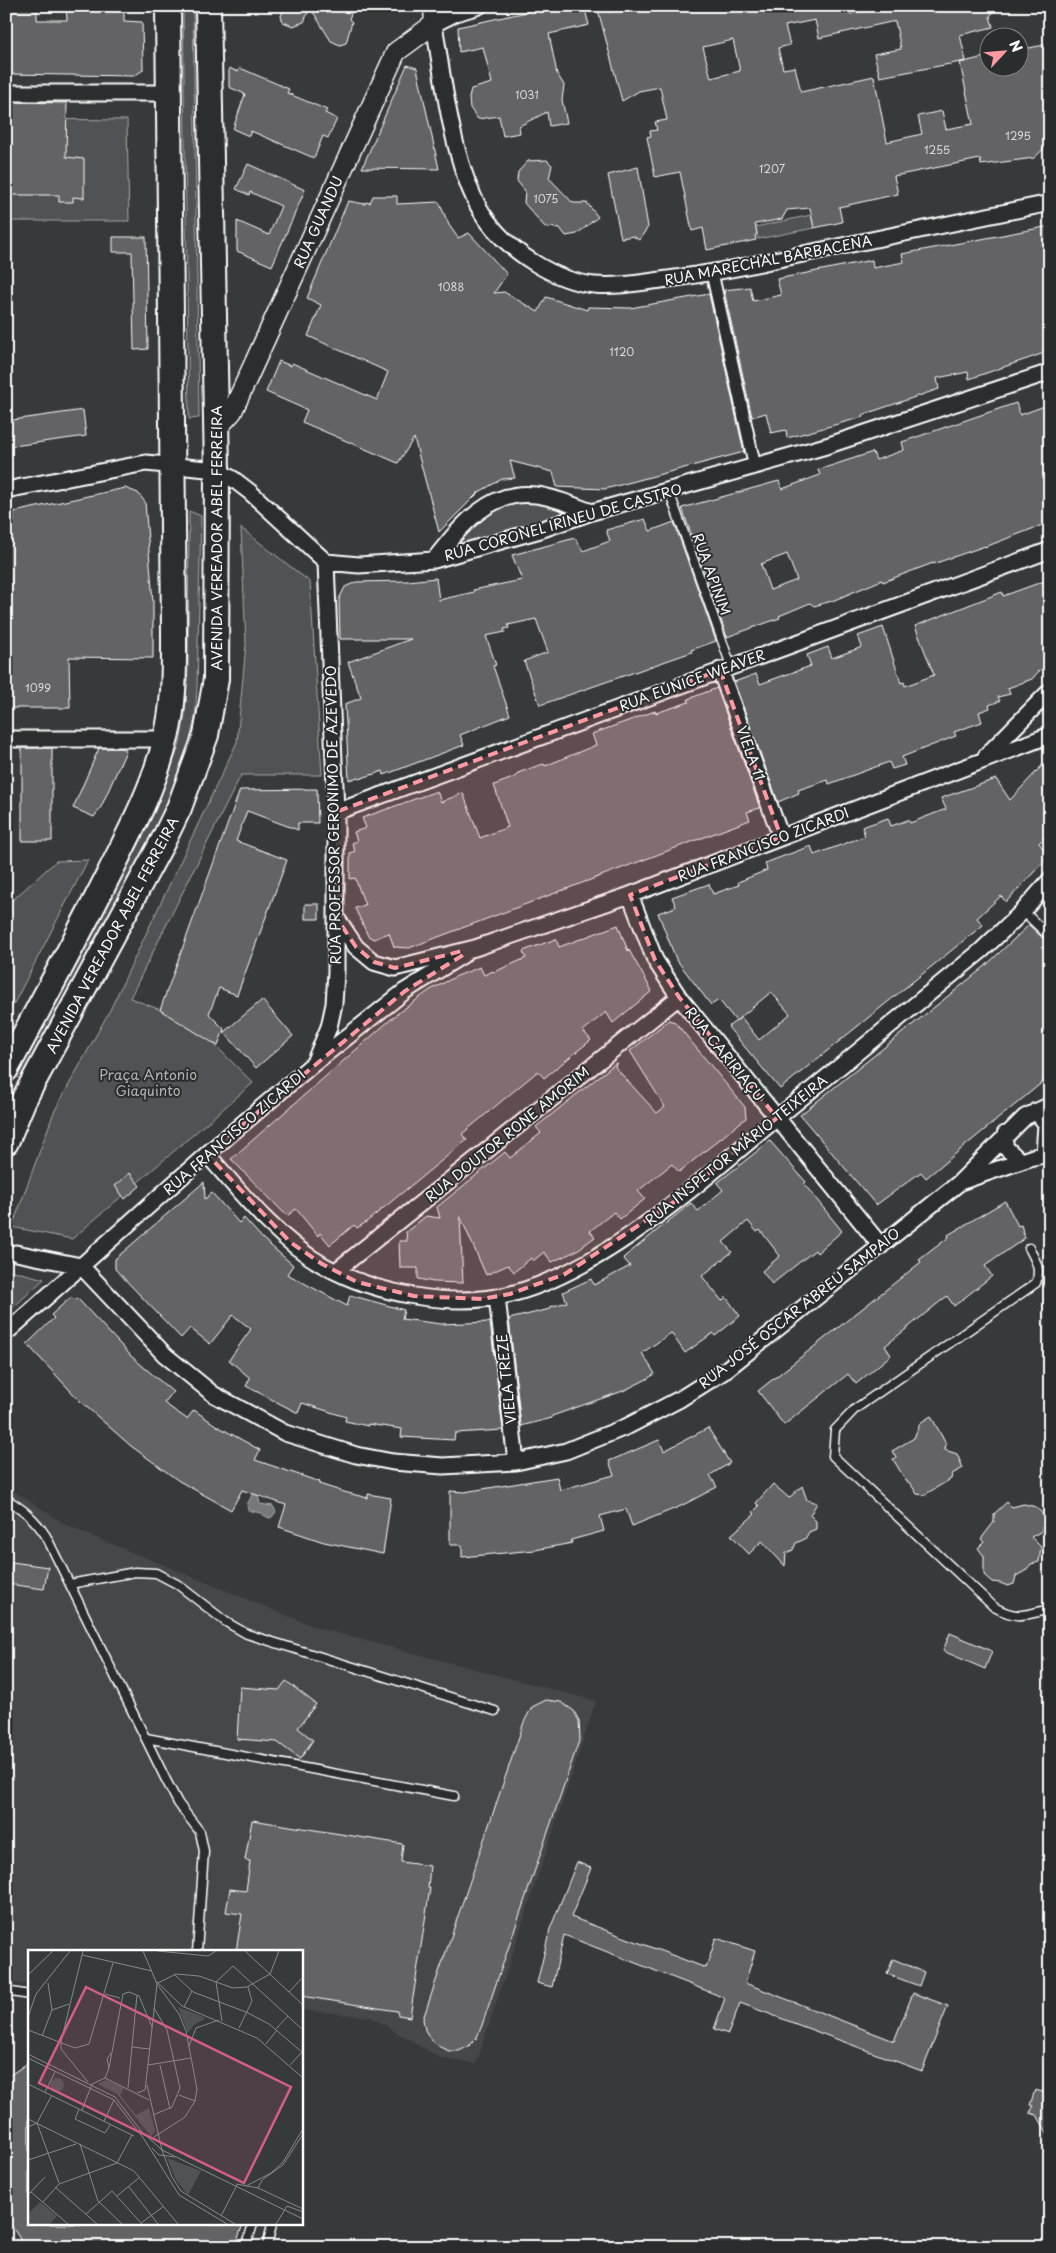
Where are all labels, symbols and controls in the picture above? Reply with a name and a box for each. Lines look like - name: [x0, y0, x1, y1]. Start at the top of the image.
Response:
- north arrow: [978, 28, 1028, 78]
- text: N: [1004, 36, 1028, 56]
- house number: 1031: [515, 86, 539, 103]
- house number: 1295: [1005, 127, 1031, 144]
- house number: 1255: [924, 141, 950, 158]
- house number: 1207: [759, 160, 785, 177]
- street label: RUA GUANDU: [288, 172, 348, 272]
- house number: 1075: [534, 190, 558, 207]
- street label: RUA MARECHAL BARBACENA: [662, 229, 874, 290]
- house number: 1088: [438, 278, 464, 295]
- house number: 1120: [610, 343, 634, 360]
- street label: AVENIDA VEREADOR ABEL FERREIRA: [206, 405, 227, 670]
- street label: RUA CORONEL IRINEU DE CASTRO: [442, 478, 684, 566]
- street label: RUA APINIM: [687, 530, 737, 618]
- street label: RUA EUNICE WEAVER: [616, 644, 768, 716]
- street label: RUA PROFESSOR GERONIMO DE AZEVEDO: [320, 665, 346, 965]
- house number: 1099: [25, 679, 51, 696]
- street label: VIELA 11: [731, 723, 771, 783]
- street label: RUA FRANCISCO ZICARDI: [674, 802, 852, 886]
- street label: AVENIDA VEREADOR ABEL FERREIRA: [41, 813, 184, 1057]
- street label: RUA CARIRIAÇU: [680, 1002, 770, 1106]
- street label: RUA DOUTOR RONE AMORIM: [420, 1061, 594, 1207]
- park label: Praça Antonio Giaquinto: [99, 1064, 197, 1101]
- street label: RUA FRANCISCO ZICARDI: [158, 1064, 310, 1200]
- street label: RUA INSPETOR MÁRIO TEIXEIRA: [640, 1070, 832, 1230]
- street label: RUA JOSÉ OSCAR ABREU SAMPAIO: [694, 1223, 904, 1393]
- street label: VIELA TREZE: [491, 1333, 521, 1425]
- inset map: [28, 1950, 302, 2226]

